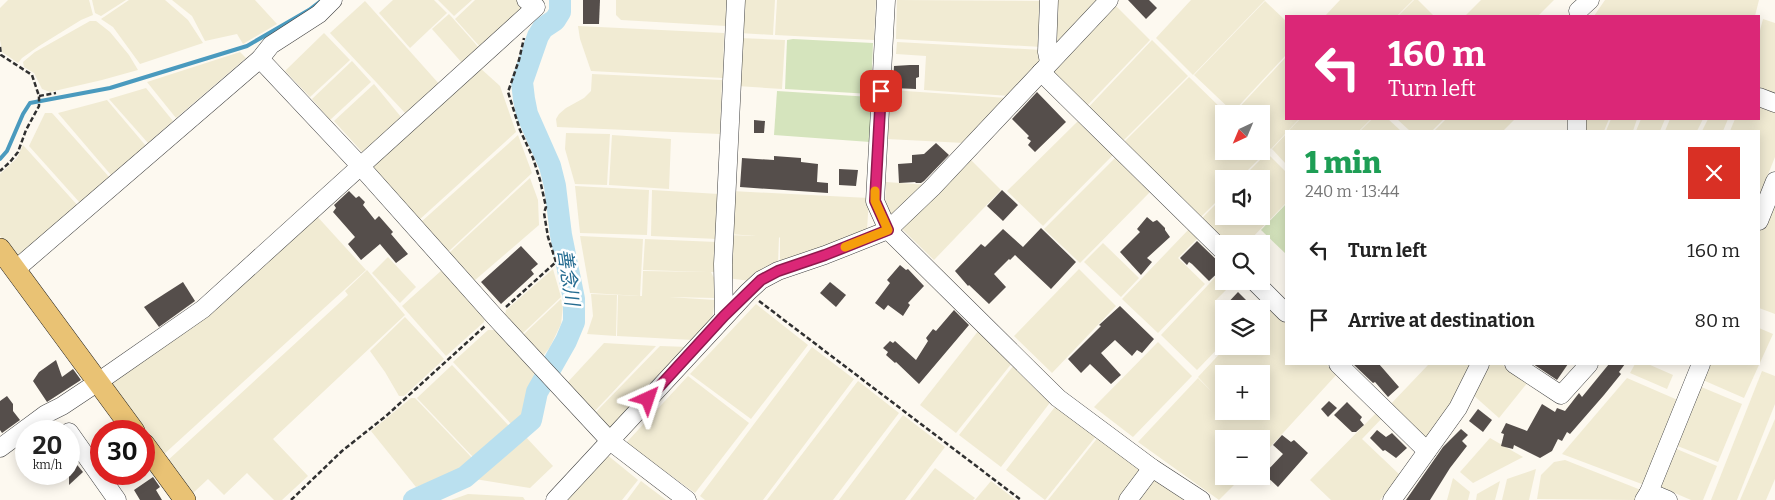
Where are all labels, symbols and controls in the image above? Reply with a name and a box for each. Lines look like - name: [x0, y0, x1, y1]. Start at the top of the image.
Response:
- text: 160 m: [1388, 33, 1486, 75]
- icon: left: [1305, 35, 1370, 100]
- pin: [860, 70, 902, 112]
- text: Turn left: [1388, 75, 1476, 102]
- icon: arrive: [867, 77, 895, 105]
- north arrow: [1215, 105, 1270, 160]
- map controls: [1215, 105, 1270, 485]
- text: 1 min: [1305, 145, 1381, 181]
- button: close: [1688, 147, 1740, 199]
- button: sound: [1215, 170, 1270, 225]
- text: 240 m · 13:44: [1305, 182, 1399, 201]
- button: search: [1215, 235, 1270, 290]
- icon: left: [1305, 236, 1333, 264]
- text: Turn left: [1348, 239, 1427, 262]
- text: 160 m: [1687, 239, 1740, 262]
- water label: 善念川: [553, 247, 584, 309]
- button: layers: [1215, 300, 1270, 355]
- icon: arrive: [1305, 306, 1333, 334]
- text: Arrive at destination: [1348, 309, 1535, 332]
- text: 80 m: [1694, 309, 1740, 332]
- button: +: [1215, 365, 1270, 420]
- position arrow: [621, 372, 673, 424]
- speed limit sign: 30: [90, 420, 155, 485]
- button: −: [1215, 430, 1270, 485]
- text: 20: [33, 431, 62, 461]
- text: km/h: [33, 458, 62, 472]

